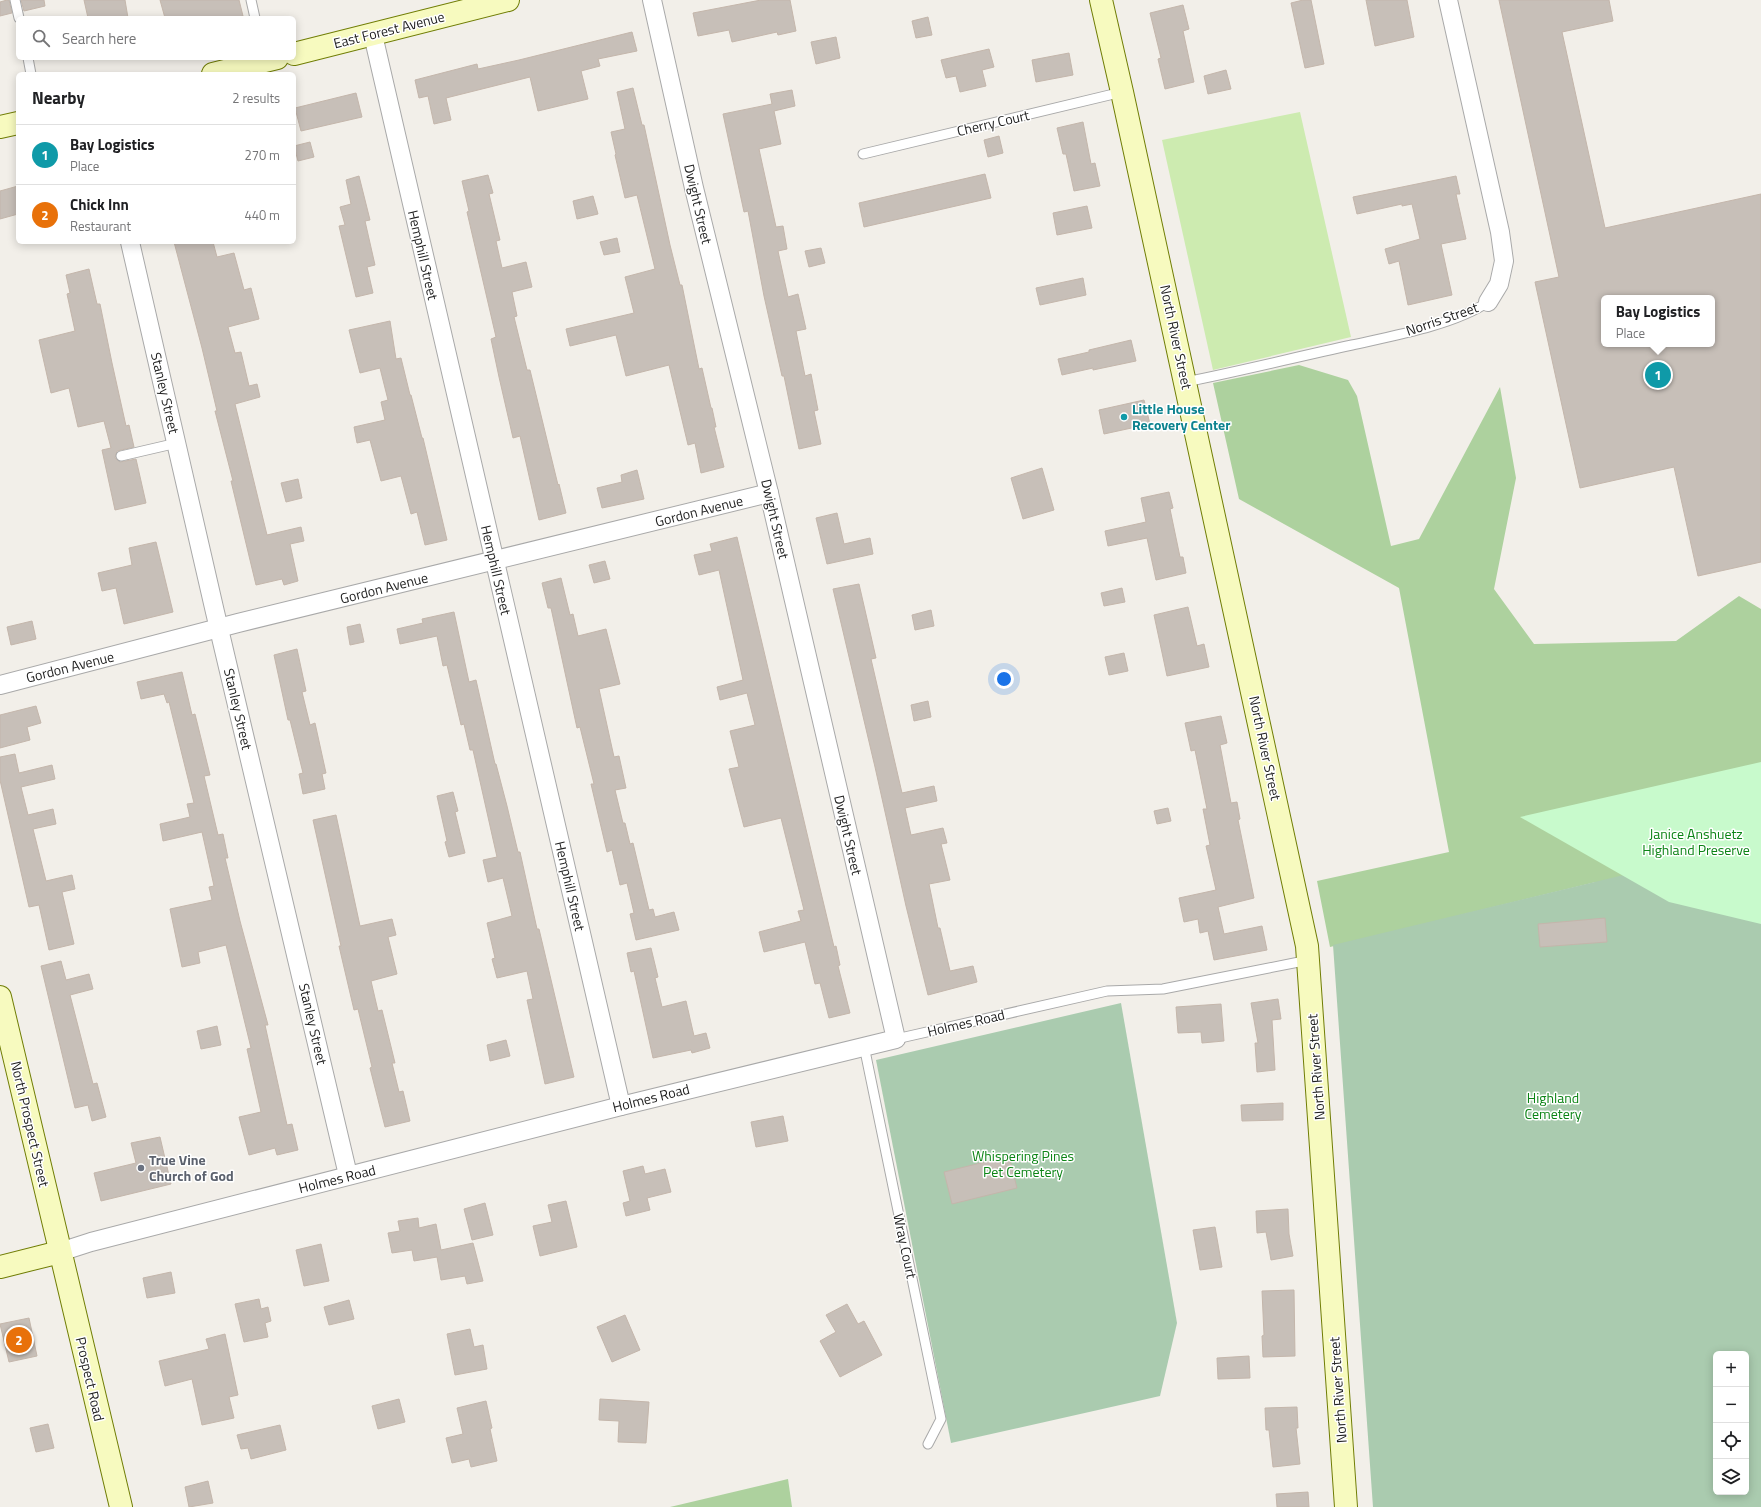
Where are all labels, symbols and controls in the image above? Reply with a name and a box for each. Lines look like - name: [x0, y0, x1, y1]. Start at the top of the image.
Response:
- street label: East Forest Avenue: [331, 6, 447, 53]
- search box: [16, 16, 296, 60]
- icon: search: [30, 27, 52, 49]
- text: Search here: [62, 27, 136, 50]
- text: Nearby: [32, 85, 85, 111]
- text: 2 results: [232, 88, 280, 108]
- street label: Cherry Court: [955, 104, 1031, 141]
- text: Bay Logistics: [70, 133, 155, 156]
- text: 1: [41, 145, 49, 165]
- text: 270 m: [244, 145, 280, 165]
- text: Place: [70, 156, 99, 176]
- street label: Dwight Street: [679, 162, 718, 246]
- text: Chick Inn: [70, 193, 129, 216]
- text: 2: [41, 205, 49, 225]
- text: 440 m: [244, 205, 280, 225]
- street label: Hemphill Street: [403, 208, 444, 302]
- text: Restaurant: [70, 216, 131, 236]
- street label: North River Street: [1155, 283, 1198, 391]
- popup: [1601, 295, 1715, 347]
- street label: Norris Street: [1403, 296, 1481, 341]
- text: Bay Logistics: [1616, 300, 1700, 323]
- text: Place: [1616, 323, 1645, 343]
- street label: Stanley Street: [146, 350, 185, 436]
- pin: 1: [1645, 360, 1671, 390]
- place label: Little House Recovery Center: [1132, 398, 1230, 435]
- marker: Little House Recovery Center: [1119, 412, 1129, 422]
- street label: Dwight Street: [756, 477, 795, 561]
- street label: Gordon Avenue: [653, 489, 745, 532]
- street label: Hemphill Street: [476, 523, 517, 617]
- street label: Gordon Avenue: [338, 566, 430, 609]
- street label: Gordon Avenue: [24, 645, 116, 688]
- street label: Stanley Street: [219, 666, 258, 752]
- your location: [994, 669, 1014, 689]
- street label: North River Street: [1244, 694, 1287, 802]
- street label: Dwight Street: [829, 793, 868, 877]
- park label: Janice Anshuetz Highland Preserve: [1642, 823, 1750, 860]
- street label: Hemphill Street: [550, 839, 591, 933]
- street label: Stanley Street: [294, 981, 333, 1067]
- street label: Holmes Road: [925, 1003, 1007, 1042]
- street label: North River Street: [1301, 1013, 1330, 1121]
- street label: North Prospect Street: [6, 1059, 55, 1189]
- street label: Holmes Road: [610, 1078, 692, 1117]
- park label: Highland Cemetery: [1525, 1087, 1582, 1124]
- park label: Whispering Pines Pet Cemetery: [972, 1145, 1074, 1182]
- place label: True Vine Church of God: [149, 1149, 234, 1186]
- street label: Holmes Road: [296, 1159, 378, 1198]
- marker: True Vine Church of God: [136, 1163, 146, 1173]
- street label: Wray Court: [888, 1211, 923, 1280]
- pin: 2: [6, 1325, 32, 1355]
- street label: Prospect Road: [71, 1335, 110, 1423]
- street label: North River Street: [1323, 1336, 1352, 1444]
- map controls: [1713, 1351, 1749, 1495]
- button: +: [1713, 1351, 1749, 1387]
- button: −: [1713, 1387, 1749, 1423]
- button: locate: [1713, 1423, 1749, 1459]
- button: layers: [1713, 1459, 1749, 1495]

